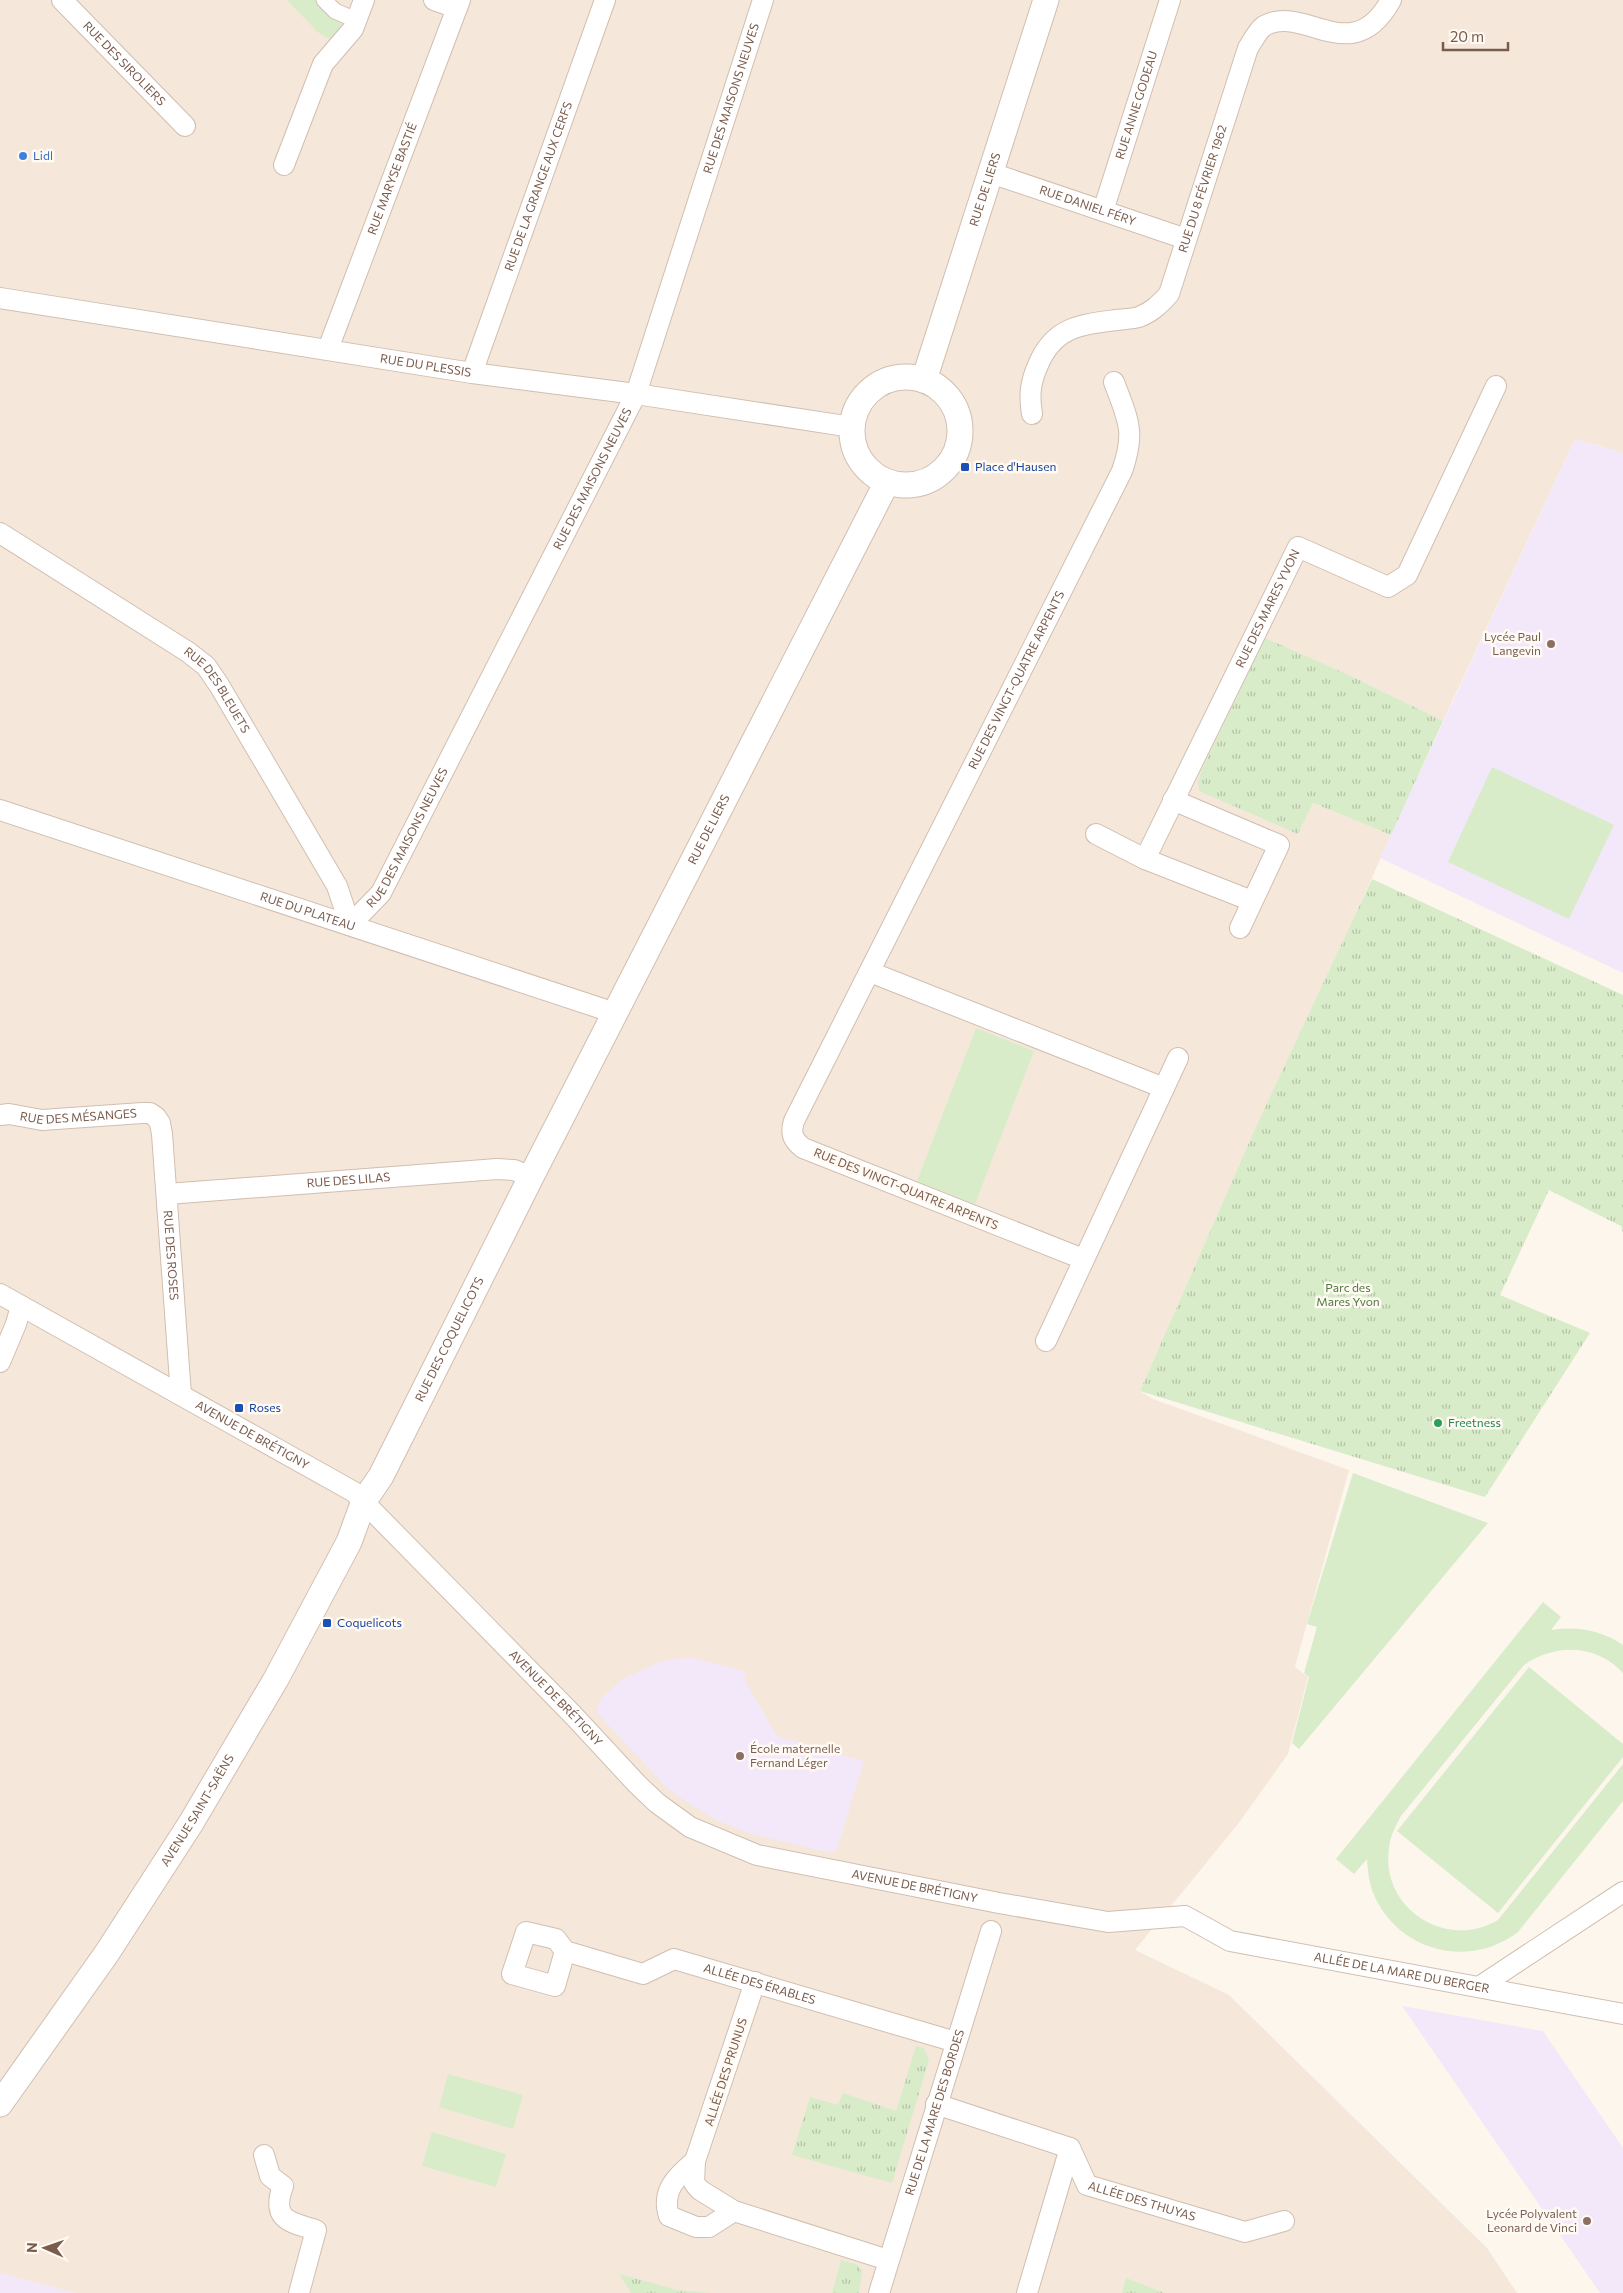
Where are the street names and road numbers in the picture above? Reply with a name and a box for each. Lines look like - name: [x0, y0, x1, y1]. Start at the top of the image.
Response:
- street label: RUE DES SIROLIERS: [81, 18, 169, 108]
- street label: RUE DES MAISONS NEUVES: [700, 21, 761, 175]
- street label: RUE ANNE GODEAU: [1112, 49, 1159, 161]
- street label: RUE DE LA GRANGE AUX CERFS: [501, 100, 574, 273]
- street label: RUE MARYSE BASTIÉ: [364, 120, 419, 236]
- street label: RUE DU 8 FÉVRIER 1962: [1175, 123, 1229, 254]
- street label: RUE DE LIERS: [966, 151, 1003, 228]
- street label: RUE DANIEL FÉRY: [1038, 182, 1138, 228]
- street label: RUE DU PLESSIS: [379, 351, 472, 379]
- street label: RUE DES MAISONS NEUVES: [550, 405, 634, 552]
- street label: RUE DES MARES YVON: [1232, 546, 1302, 670]
- street label: RUE DES VINGT-QUATRE ARPENTS: [965, 588, 1067, 771]
- street label: RUE DES BLEUETS: [182, 644, 254, 735]
- street label: RUE DES MAISONS NEUVES: [363, 765, 450, 910]
- street label: RUE DE LIERS: [684, 792, 732, 867]
- street label: RUE DU PLATEAU: [259, 888, 357, 933]
- street label: RUE DES MÉSANGES: [19, 1105, 137, 1126]
- street label: RUE DES VINGT-QUATRE ARPENTS: [812, 1144, 1001, 1232]
- street label: RUE DES LILAS: [306, 1169, 391, 1189]
- street label: RUE DES ROSES: [162, 1210, 182, 1301]
- street label: RUE DES COQUELICOTS: [411, 1274, 486, 1404]
- street label: AVENUE DE BRÉTIGNY: [193, 1397, 312, 1472]
- street label: AVENUE DE BRÉTIGNY: [507, 1646, 606, 1748]
- street label: AVENUE SAINT-SAËNS: [157, 1751, 236, 1868]
- street label: AVENUE DE BRÉTIGNY: [851, 1866, 979, 1905]
- street label: ALLÉE DE LA MARE DU BERGER: [1313, 1949, 1491, 1995]
- street label: ALLÉE DES ÉRABLES: [702, 1960, 817, 2006]
- street label: ALLÉE DES PRUNUS: [701, 2016, 749, 2127]
- street label: RUE DE LA MARE DES BORDES: [902, 2027, 966, 2197]
- street label: ALLÉE DES THUYAS: [1087, 2178, 1198, 2223]

